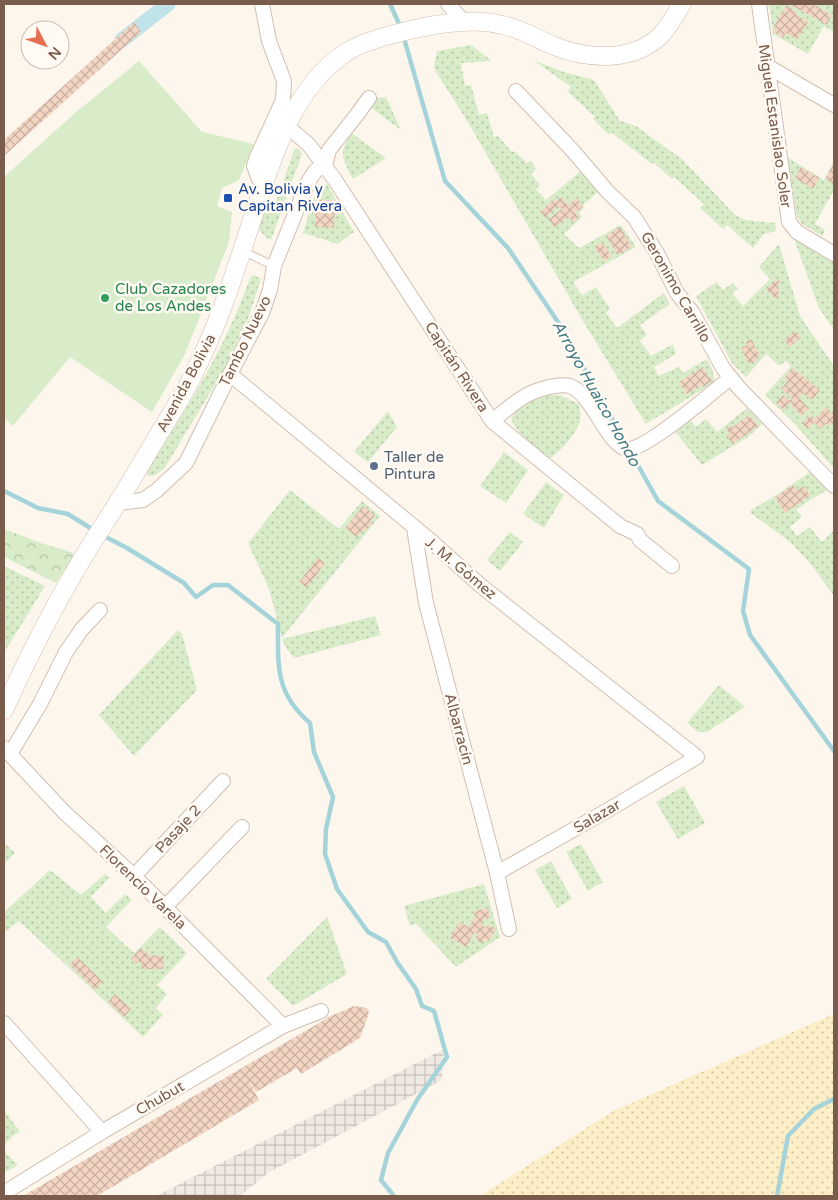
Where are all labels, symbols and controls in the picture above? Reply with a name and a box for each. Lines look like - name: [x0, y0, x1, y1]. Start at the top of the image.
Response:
- north arrow: [20, 20, 70, 70]
- text: N: [44, 43, 65, 63]
- street label: Miguel Estanislao Soler: [755, 43, 795, 209]
- place label: Av. Bolivia y Capitan Rivera: [238, 180, 342, 215]
- marker: Av. Bolivia y Capitan Rivera: [222, 192, 234, 204]
- street label: Geronimo Carrillo: [637, 228, 715, 346]
- place label: Club Cazadores de Los Andes: [115, 280, 226, 315]
- marker: Club Cazadores de Los Andes: [99, 292, 111, 304]
- street label: Tambo Nuevo: [215, 293, 275, 389]
- water label: Arroyo Huaico Hondo: [548, 317, 645, 471]
- street label: Capitán Rivera: [421, 318, 493, 416]
- street label: Avenida Bolivia: [153, 331, 219, 435]
- place label: Taller de Pintura: [384, 448, 444, 483]
- marker: Taller de Pintura: [368, 460, 380, 472]
- street label: J. M. Gómez: [422, 533, 500, 603]
- street label: Albarracín: [441, 691, 477, 767]
- street label: Salazar: [570, 795, 624, 837]
- street label: Pasaje 2: [151, 801, 205, 857]
- street label: Florencio Varela: [96, 841, 190, 933]
- street label: Chubut: [133, 1077, 188, 1119]

